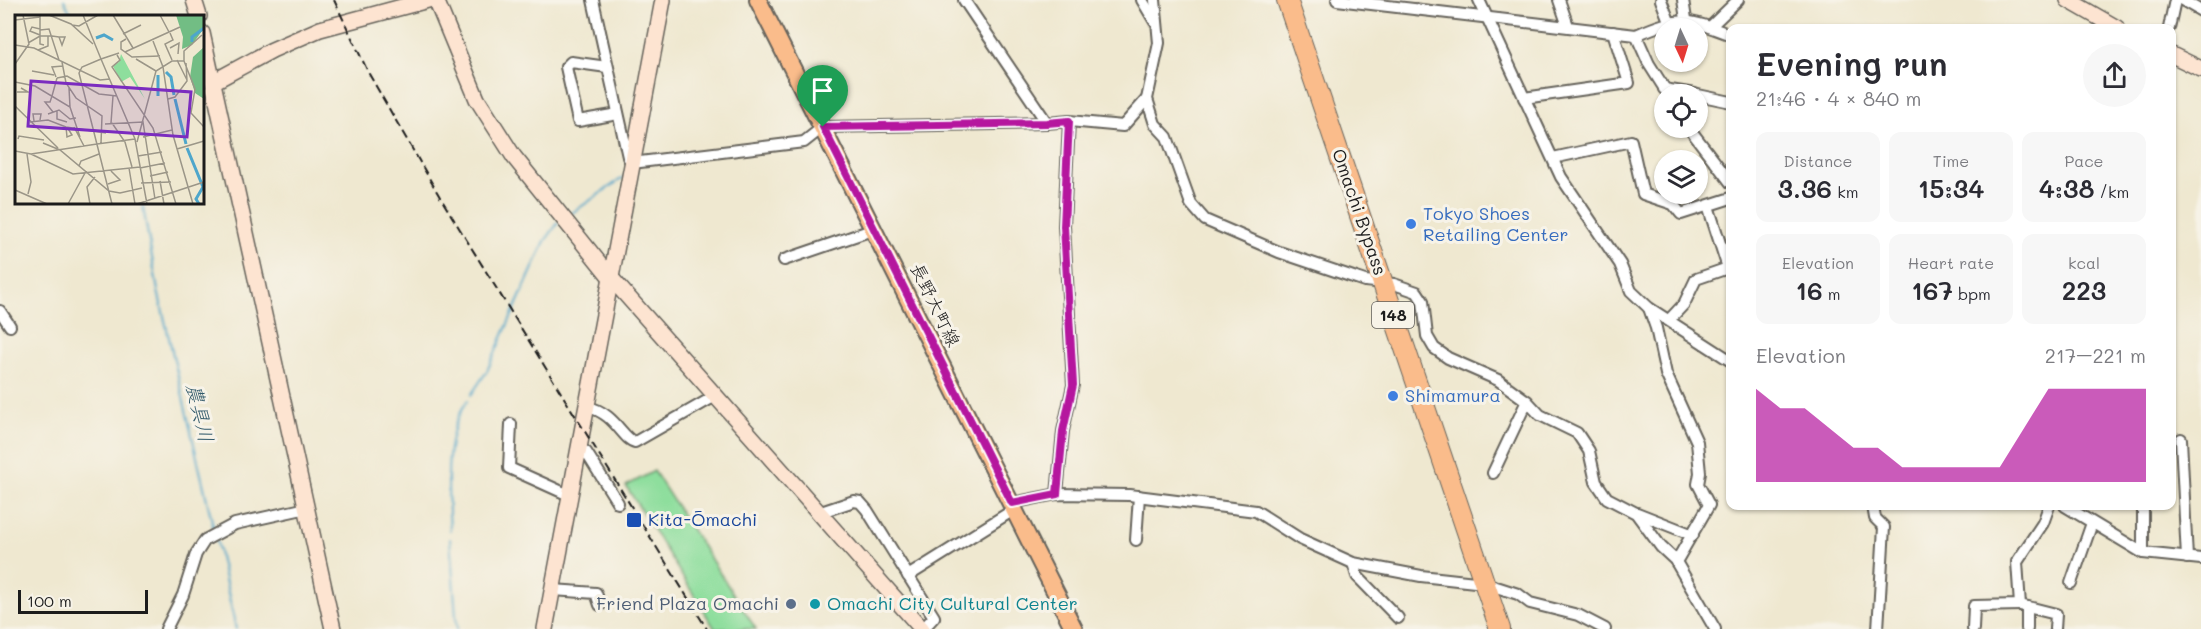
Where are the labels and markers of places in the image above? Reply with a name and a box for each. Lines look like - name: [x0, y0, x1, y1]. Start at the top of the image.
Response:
- pin: [797, 65, 848, 127]
- place label: Tokyo Shoes Retailing Center: [1423, 201, 1569, 246]
- marker: Tokyo Shoes Retailing Center: [1404, 217, 1418, 231]
- place label: Shimamura: [1405, 383, 1501, 407]
- marker: Shimamura: [1386, 389, 1400, 403]
- place label: Kita-Ōmachi: [648, 507, 757, 531]
- marker: Kita-Ōmachi: [625, 511, 643, 529]
- place label: Friend Plaza Omachi: [596, 591, 779, 615]
- place label: Omachi City Cultural Center: [827, 591, 1078, 615]
- marker: Friend Plaza Omachi: [784, 597, 798, 611]
- marker: Omachi City Cultural Center: [808, 597, 822, 611]

